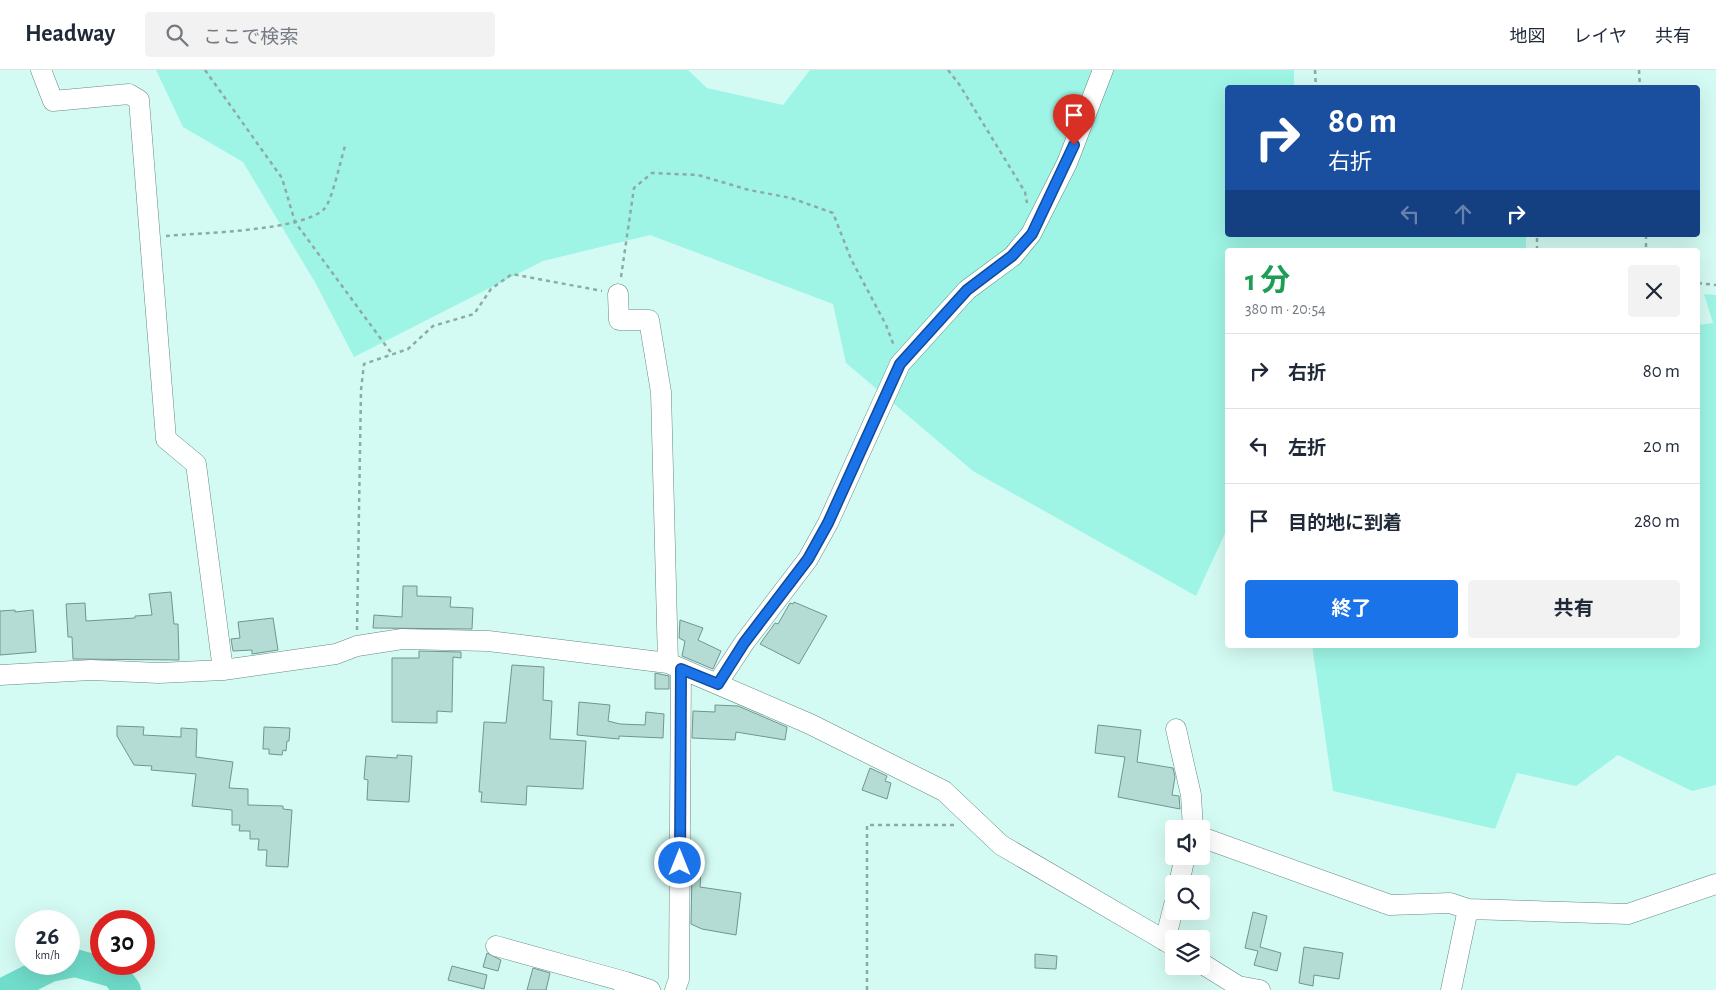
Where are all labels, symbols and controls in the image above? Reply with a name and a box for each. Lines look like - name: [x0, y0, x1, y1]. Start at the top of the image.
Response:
- search box: [145, 12, 495, 57]
- icon: search: [163, 21, 191, 49]
- text: Headway: [25, 22, 115, 46]
- text: ここで検索: [203, 28, 298, 47]
- text: 地図: [1510, 28, 1546, 46]
- text: レイヤ: [1574, 28, 1627, 46]
- text: 共有: [1655, 28, 1691, 46]
- pin: [1053, 94, 1095, 145]
- icon: arrive: [1060, 101, 1088, 129]
- text: 80 m: [1328, 104, 1397, 139]
- icon: right: [1245, 105, 1310, 170]
- text: 右折: [1328, 151, 1372, 173]
- icon: left: [1396, 200, 1424, 228]
- icon: ahead: [1449, 200, 1477, 228]
- icon: right: [1502, 200, 1530, 228]
- button: close: [1628, 265, 1680, 317]
- text: 1 分: [1245, 266, 1290, 296]
- text: 380 m · 20:54: [1245, 301, 1326, 317]
- icon: right: [1245, 357, 1273, 385]
- text: 80 m: [1643, 362, 1680, 381]
- text: 右折: [1288, 364, 1326, 383]
- icon: left: [1245, 432, 1273, 460]
- text: 20 m: [1643, 437, 1680, 456]
- text: 左折: [1288, 439, 1326, 458]
- icon: arrive: [1245, 507, 1273, 535]
- text: 280 m: [1634, 512, 1680, 531]
- text: 目的地に到着: [1288, 514, 1402, 533]
- button: 終了: [1245, 580, 1458, 638]
- button: 共有: [1468, 580, 1680, 638]
- map controls: [1165, 820, 1210, 975]
- button: sound: [1165, 820, 1210, 865]
- position arrow: [653, 836, 705, 888]
- button: search: [1165, 875, 1210, 920]
- speed limit sign: 30: [90, 910, 155, 975]
- text: 26: [36, 924, 59, 949]
- button: layers: [1165, 930, 1210, 975]
- text: km/h: [35, 949, 60, 961]

